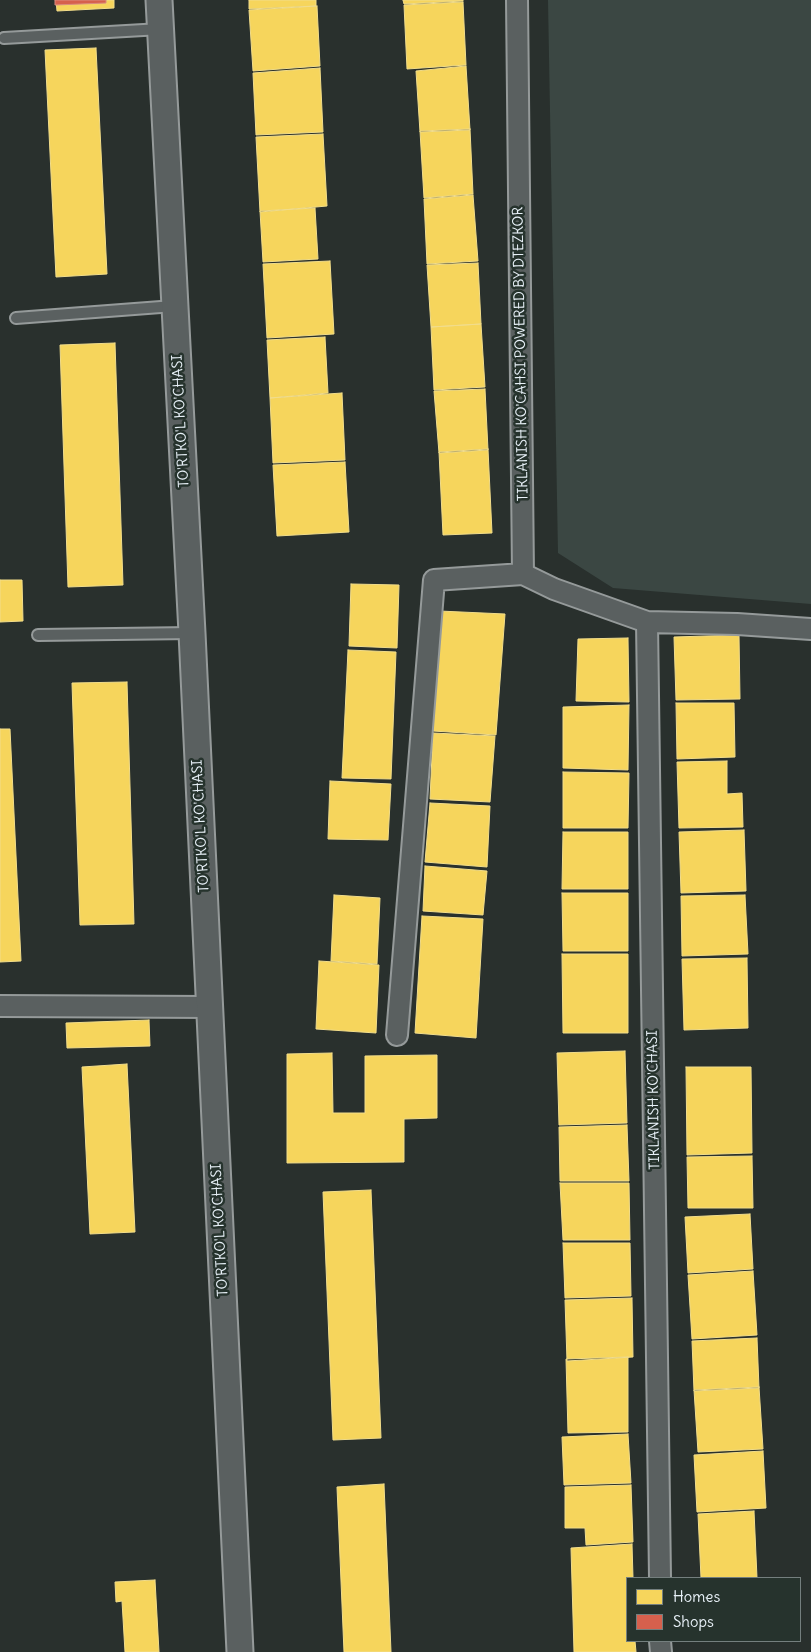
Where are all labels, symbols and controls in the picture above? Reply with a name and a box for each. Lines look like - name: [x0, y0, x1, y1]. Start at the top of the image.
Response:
- street label: TIKLANISH KO'CAHSI POWERED BY DTEZKOR: [510, 207, 532, 501]
- street label: TO'RTKO'L KO'CHASI: [169, 354, 193, 488]
- street label: TO'RTKO'L KO'CHASI: [189, 759, 213, 893]
- street label: TIKLANISH KO'CHASI: [644, 1030, 664, 1170]
- street label: TO'RTKO'L KO'CHASI: [208, 1163, 232, 1297]
- legend: [626, 1577, 801, 1642]
- text: Homes: [673, 1587, 720, 1606]
- text: Shops: [673, 1612, 714, 1631]

